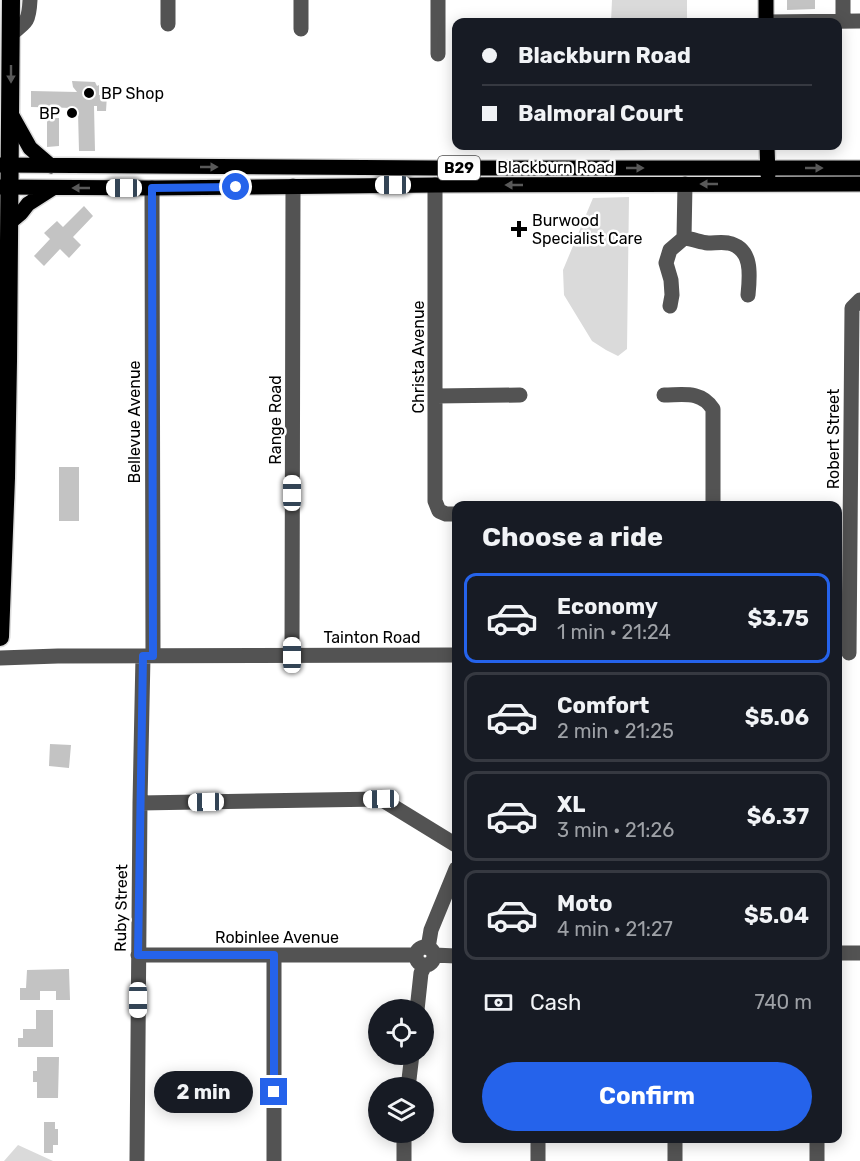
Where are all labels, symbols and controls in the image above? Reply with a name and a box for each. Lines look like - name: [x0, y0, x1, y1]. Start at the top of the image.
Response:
- text: Blackburn Road: [518, 42, 691, 69]
- one-way arrow: [6, 65, 16, 84]
- place label: BP Shop: [101, 84, 164, 103]
- marker: BP Shop: [82, 86, 96, 100]
- text: Balmoral Court: [518, 100, 683, 127]
- place label: BP: [39, 104, 60, 123]
- marker: BP: [65, 106, 79, 120]
- road number: B29: [438, 156, 480, 180]
- street label: Blackburn Road: [497, 158, 615, 177]
- one-way arrow: [199, 162, 218, 172]
- one-way arrow: [625, 163, 644, 173]
- one-way arrow: [804, 163, 823, 173]
- route start: [222, 173, 249, 200]
- car: [375, 176, 411, 194]
- car: [106, 179, 142, 197]
- one-way arrow: [700, 179, 719, 189]
- one-way arrow: [505, 180, 524, 190]
- one-way arrow: [72, 183, 91, 193]
- place label: Burwood Specialist Care: [532, 211, 642, 248]
- marker: Burwood Specialist Care: [510, 220, 528, 238]
- street label: Christa Avenue: [409, 300, 428, 414]
- street label: Bellevue Avenue: [125, 360, 144, 484]
- street label: Range Road: [266, 375, 285, 465]
- street label: Robert Street: [824, 389, 843, 489]
- car: [283, 475, 301, 511]
- text: Choose a ride: [482, 521, 663, 553]
- icon: car: [485, 591, 539, 645]
- text: Economy: [557, 593, 658, 620]
- text: $3.75: [747, 605, 809, 632]
- text: 1 min · 21:24: [557, 620, 671, 644]
- street label: Tainton Road: [323, 628, 421, 647]
- car: [283, 637, 301, 673]
- icon: car: [485, 690, 539, 744]
- text: Comfort: [557, 692, 649, 719]
- text: $5.06: [745, 704, 809, 731]
- text: 2 min · 21:25: [557, 719, 674, 743]
- icon: car: [485, 789, 539, 843]
- car: [363, 790, 399, 808]
- text: XL: [557, 791, 585, 818]
- car: [188, 793, 224, 811]
- text: $6.37: [747, 803, 809, 830]
- text: 3 min · 21:26: [557, 818, 674, 842]
- street label: Ruby Street: [111, 864, 131, 952]
- icon: car: [485, 888, 539, 942]
- text: Moto: [557, 890, 612, 917]
- text: $5.04: [744, 902, 809, 929]
- text: 4 min · 21:27: [557, 917, 673, 941]
- street label: Robinlee Avenue: [215, 928, 339, 947]
- car: [129, 982, 147, 1018]
- icon: cash: [482, 986, 515, 1019]
- text: Cash: [530, 989, 581, 1016]
- text: 740 m: [755, 990, 812, 1014]
- map controls: [368, 999, 434, 1143]
- button: locate: [368, 999, 434, 1065]
- button: Confirm: [482, 1062, 812, 1131]
- callout: 2 min: [154, 1071, 253, 1113]
- button: layers: [368, 1077, 434, 1143]
- route end: [260, 1078, 287, 1105]
- text: 2 min: [176, 1080, 231, 1104]

